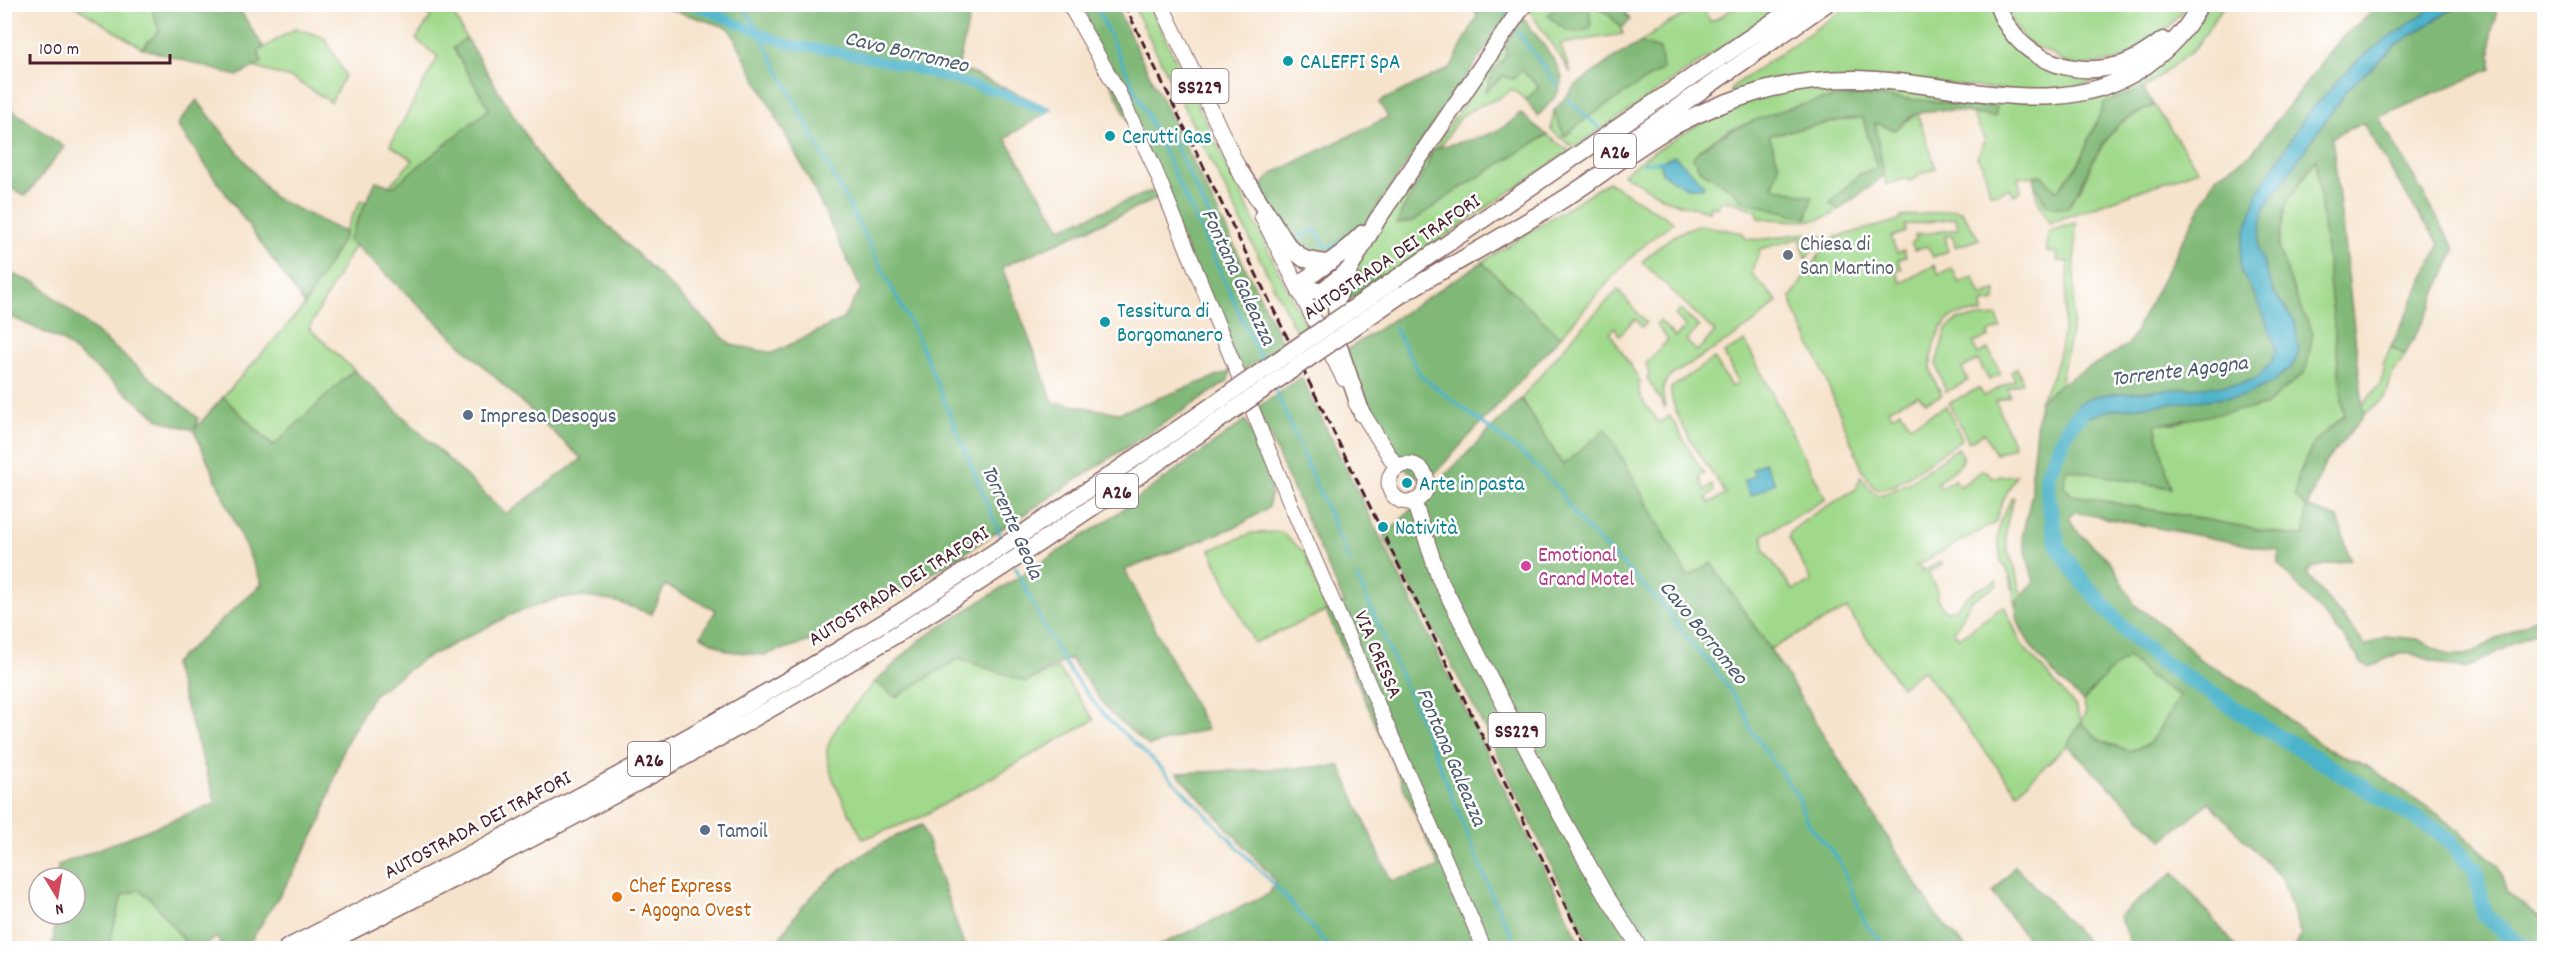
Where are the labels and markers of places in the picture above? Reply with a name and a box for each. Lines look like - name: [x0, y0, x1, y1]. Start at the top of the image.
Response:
- place label: CALEFFI SpA: [1300, 49, 1400, 79]
- marker: CALEFFI SpA: [1281, 54, 1295, 68]
- place label: Cerutti Gas: [1122, 124, 1212, 154]
- marker: Cerutti Gas: [1103, 129, 1117, 143]
- place label: Chiesa di San Martino: [1800, 231, 1894, 285]
- marker: Chiesa di San Martino: [1781, 248, 1795, 262]
- place label: Tessitura di Borgomanero: [1117, 298, 1223, 352]
- marker: Tessitura di Borgomanero: [1098, 315, 1112, 329]
- place label: Impresa Desogus: [480, 403, 617, 433]
- marker: Impresa Desogus: [461, 408, 475, 422]
- place label: Arte in pasta: [1419, 471, 1526, 501]
- marker: Arte in pasta: [1400, 476, 1414, 490]
- place label: Natività: [1395, 515, 1458, 545]
- marker: Natività: [1376, 520, 1390, 534]
- place label: Emotional Grand Motel: [1538, 542, 1634, 596]
- marker: Emotional Grand Motel: [1519, 559, 1533, 573]
- place label: Tamoil: [717, 818, 768, 848]
- marker: Tamoil: [698, 823, 712, 837]
- place label: Chef Express - Agogna Ovest: [629, 873, 751, 927]
- marker: Chef Express - Agogna Ovest: [610, 890, 624, 904]

